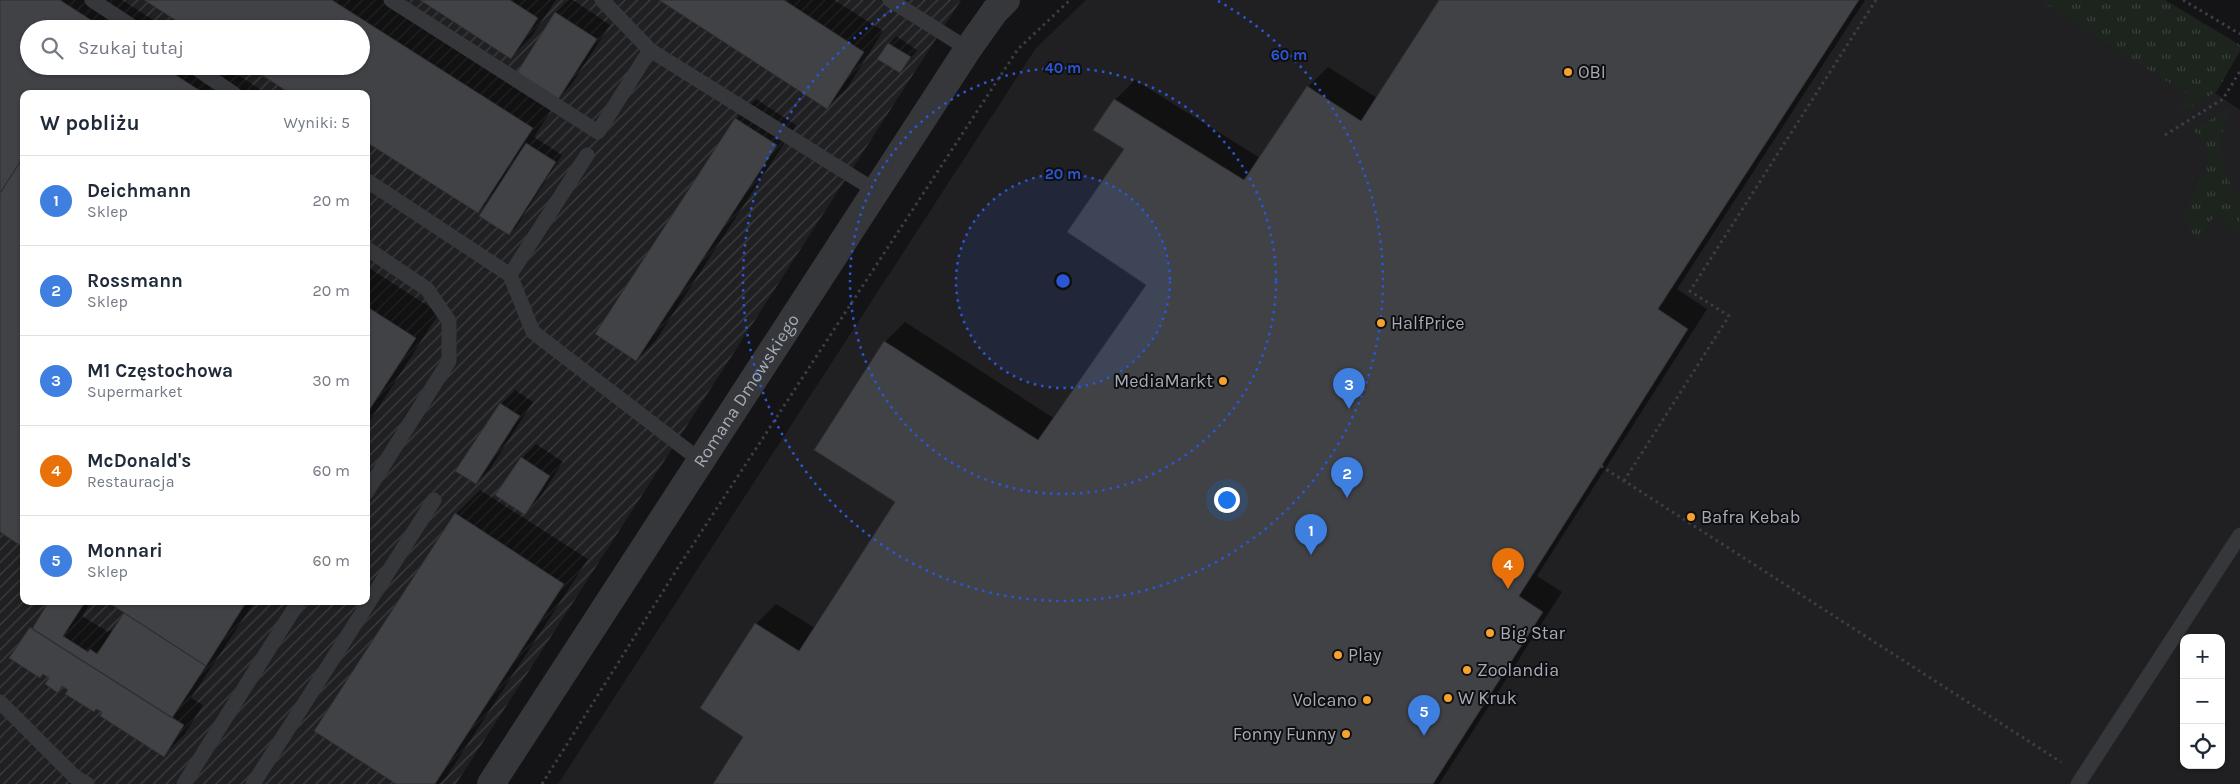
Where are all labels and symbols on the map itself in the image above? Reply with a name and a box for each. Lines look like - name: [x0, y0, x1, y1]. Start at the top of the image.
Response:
- text: 60 m: [1271, 46, 1307, 64]
- text: 40 m: [1045, 59, 1081, 77]
- place label: OBI: [1578, 61, 1606, 83]
- marker: OBI: [1562, 66, 1574, 78]
- text: 20 m: [1045, 165, 1081, 183]
- centre of rings: [1054, 272, 1072, 290]
- street label: Romana Dmowskiego: [688, 310, 804, 471]
- place label: HalfPrice: [1391, 312, 1465, 334]
- marker: HalfPrice: [1375, 317, 1387, 329]
- pin: 3: [1333, 368, 1365, 409]
- place label: MediaMarkt: [1114, 370, 1213, 392]
- marker: MediaMarkt: [1217, 375, 1229, 387]
- pin: 2: [1331, 457, 1363, 498]
- your location: [1214, 487, 1240, 513]
- place label: Bafra Kebab: [1701, 506, 1800, 528]
- marker: Bafra Kebab: [1685, 511, 1697, 523]
- pin: 1: [1295, 514, 1327, 555]
- pin: 4: [1492, 548, 1524, 589]
- place label: Big Star: [1500, 622, 1566, 644]
- marker: Big Star: [1484, 627, 1496, 639]
- place label: Play: [1348, 644, 1382, 666]
- marker: Play: [1332, 649, 1344, 661]
- place label: Zoolandia: [1477, 659, 1559, 681]
- marker: Zoolandia: [1461, 664, 1473, 676]
- place label: W Kruk: [1458, 687, 1517, 709]
- place label: Volcano: [1293, 689, 1357, 711]
- marker: W Kruk: [1442, 692, 1454, 704]
- marker: Volcano: [1361, 694, 1373, 706]
- pin: 5: [1408, 695, 1440, 736]
- place label: Fonny Funny: [1233, 723, 1337, 745]
- marker: Fonny Funny: [1340, 728, 1352, 740]

